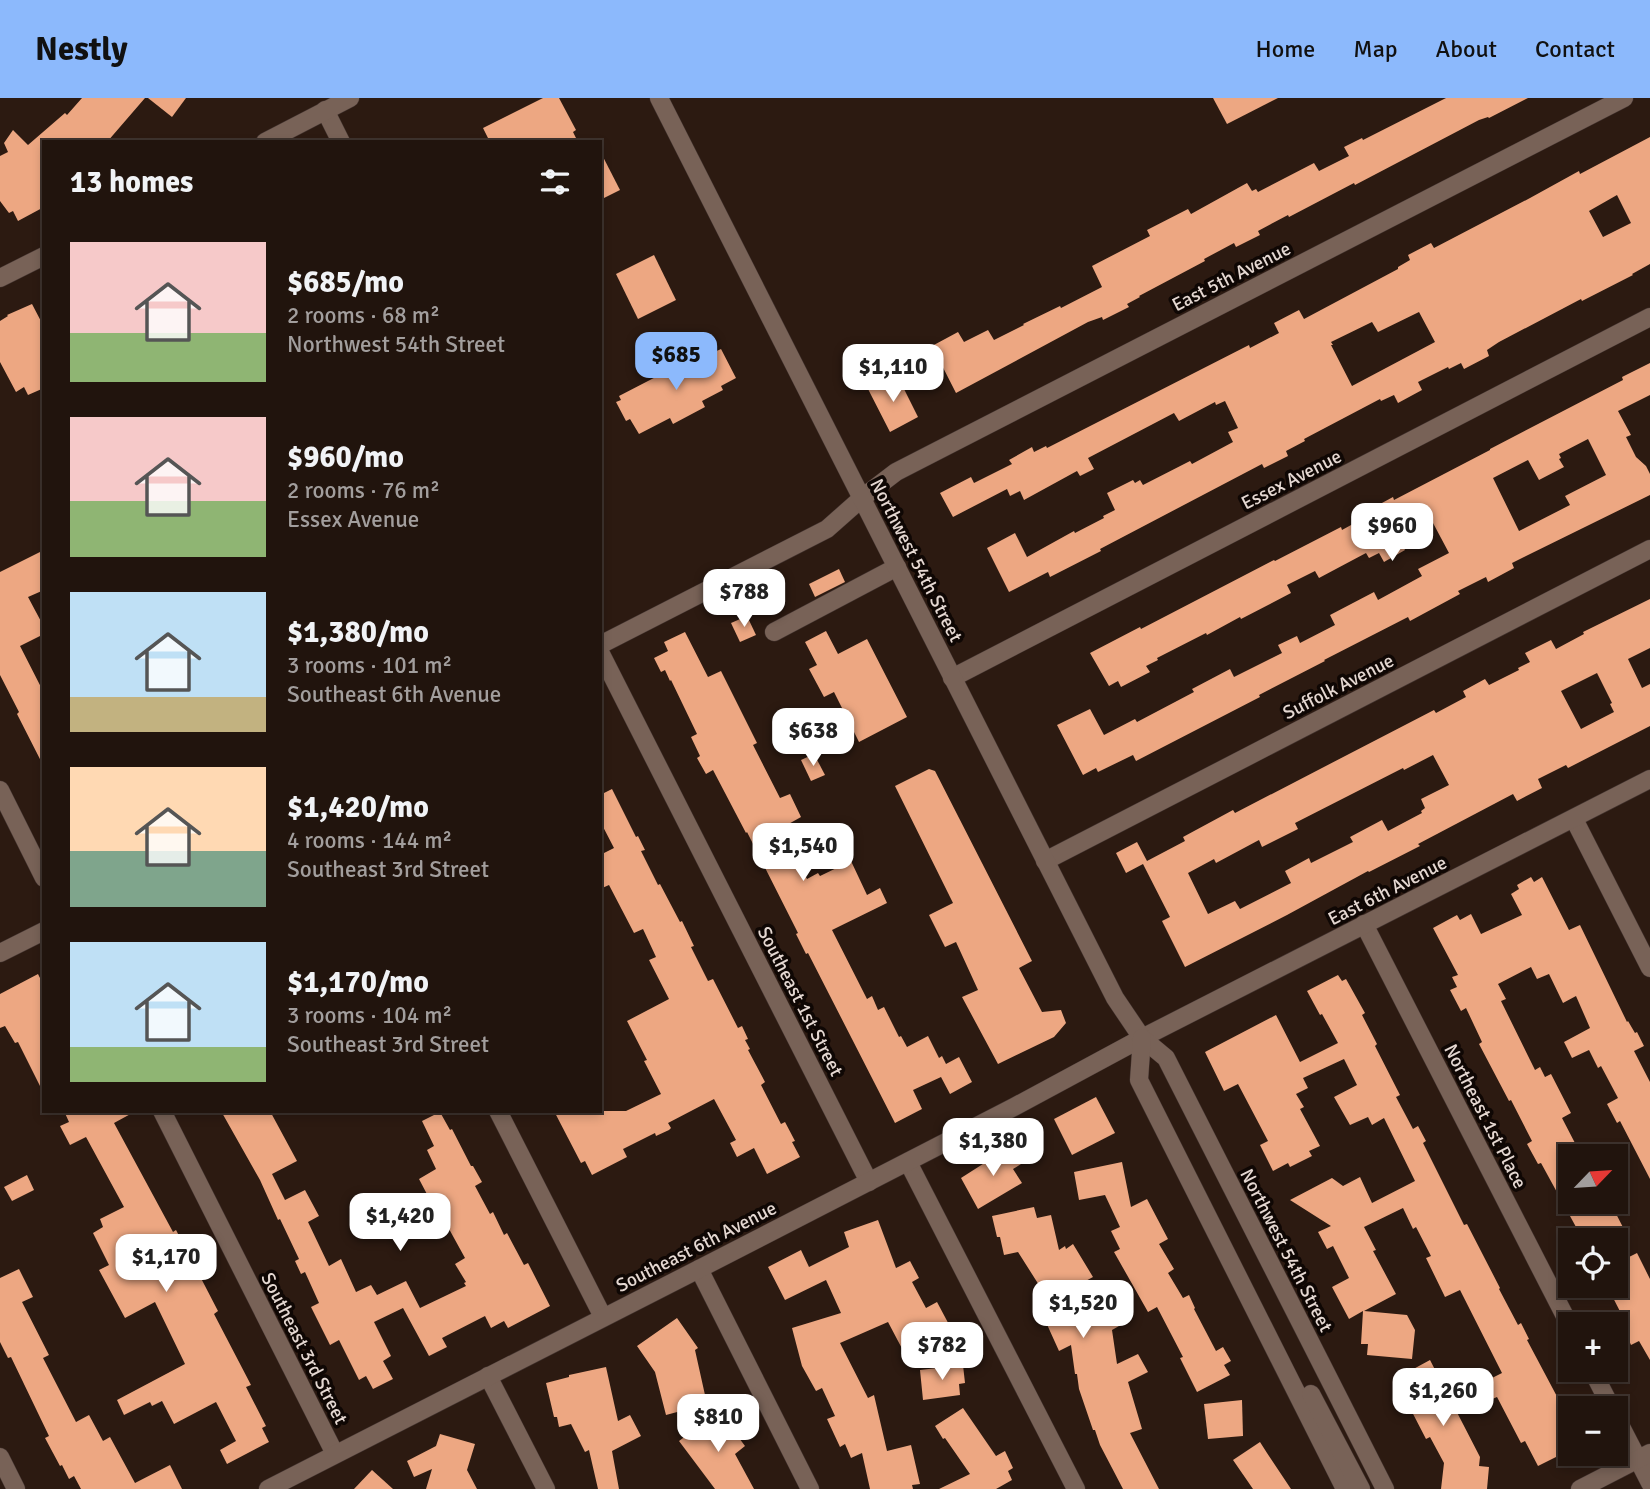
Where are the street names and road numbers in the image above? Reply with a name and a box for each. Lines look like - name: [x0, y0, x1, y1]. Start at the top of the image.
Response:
- street label: East 5th Avenue: [1168, 237, 1295, 317]
- street label: Essex Avenue: [1237, 444, 1346, 515]
- street label: Northwest 54th Street: [865, 475, 968, 646]
- street label: Suffolk Avenue: [1279, 649, 1398, 725]
- street label: East 6th Avenue: [1324, 851, 1451, 931]
- street label: Southeast 1st Street: [752, 922, 848, 1081]
- street label: Northeast 1st Place: [1438, 1040, 1532, 1193]
- street label: Northwest 54th Street: [1235, 1165, 1338, 1336]
- street label: Southeast 6th Avenue: [612, 1196, 781, 1298]
- street label: Southeast 3rd Street: [256, 1269, 353, 1429]

